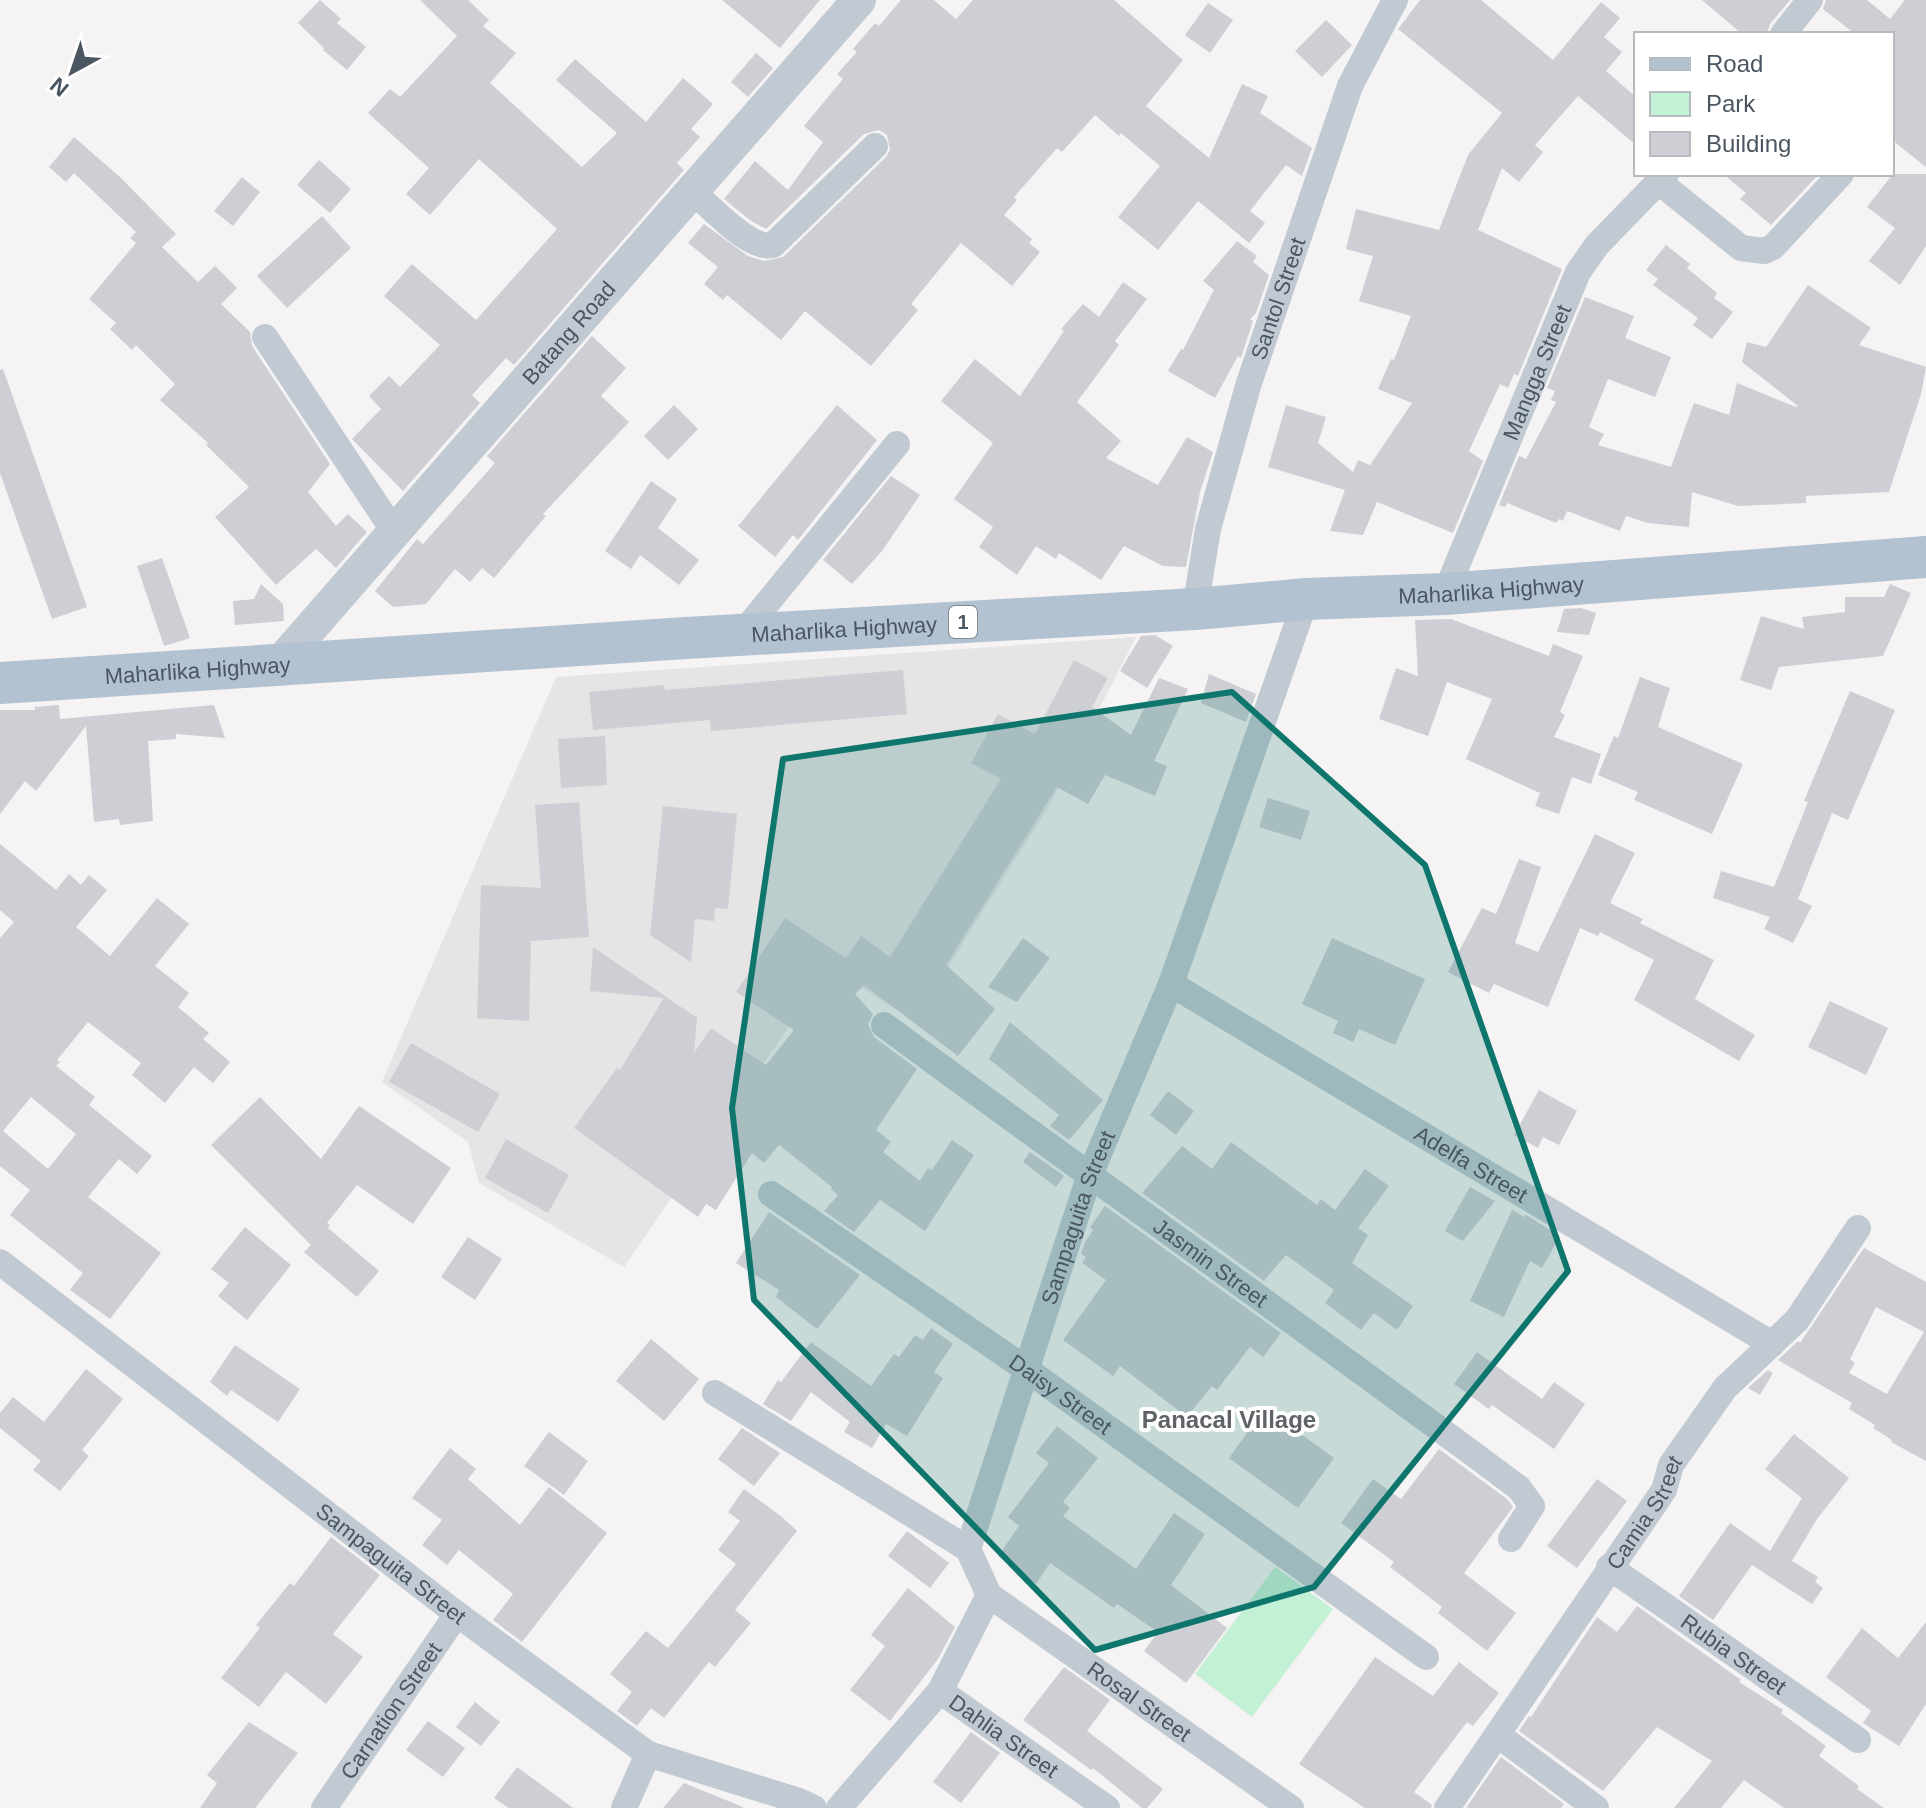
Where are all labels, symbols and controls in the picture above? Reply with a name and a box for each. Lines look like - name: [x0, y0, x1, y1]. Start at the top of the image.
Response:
- north arrow: [32, 32, 112, 112]
- legend: [1634, 32, 1894, 176]
- text: Road: [1706, 50, 1763, 77]
- text: N: [45, 72, 74, 102]
- text: Park: [1706, 90, 1756, 117]
- text: Building: [1706, 130, 1791, 157]
- street label: Santol Street: [1245, 234, 1310, 363]
- street label: Batang Road: [517, 276, 620, 389]
- street label: Mangga Street: [1497, 301, 1576, 444]
- street label: Maharlika Highway: [1398, 571, 1585, 608]
- road number: 1: [949, 606, 977, 638]
- street label: Maharlika Highway: [751, 611, 938, 647]
- street label: Maharlika Highway: [104, 651, 291, 689]
- street label: Adelfa Street: [1410, 1120, 1532, 1207]
- street label: Sampaguita Street: [1036, 1127, 1120, 1308]
- street label: Jasmin Street: [1149, 1213, 1273, 1312]
- street label: Daisy Street: [1005, 1349, 1117, 1439]
- district label: Panacal Village: [1142, 1406, 1316, 1433]
- street label: Camia Street: [1601, 1450, 1687, 1574]
- street label: Sampaguita Street: [311, 1498, 471, 1629]
- street label: Rubia Street: [1676, 1609, 1791, 1699]
- street label: Carnation Street: [335, 1637, 446, 1784]
- street label: Rosal Street: [1083, 1656, 1196, 1746]
- street label: Dahlia Street: [945, 1689, 1063, 1783]

